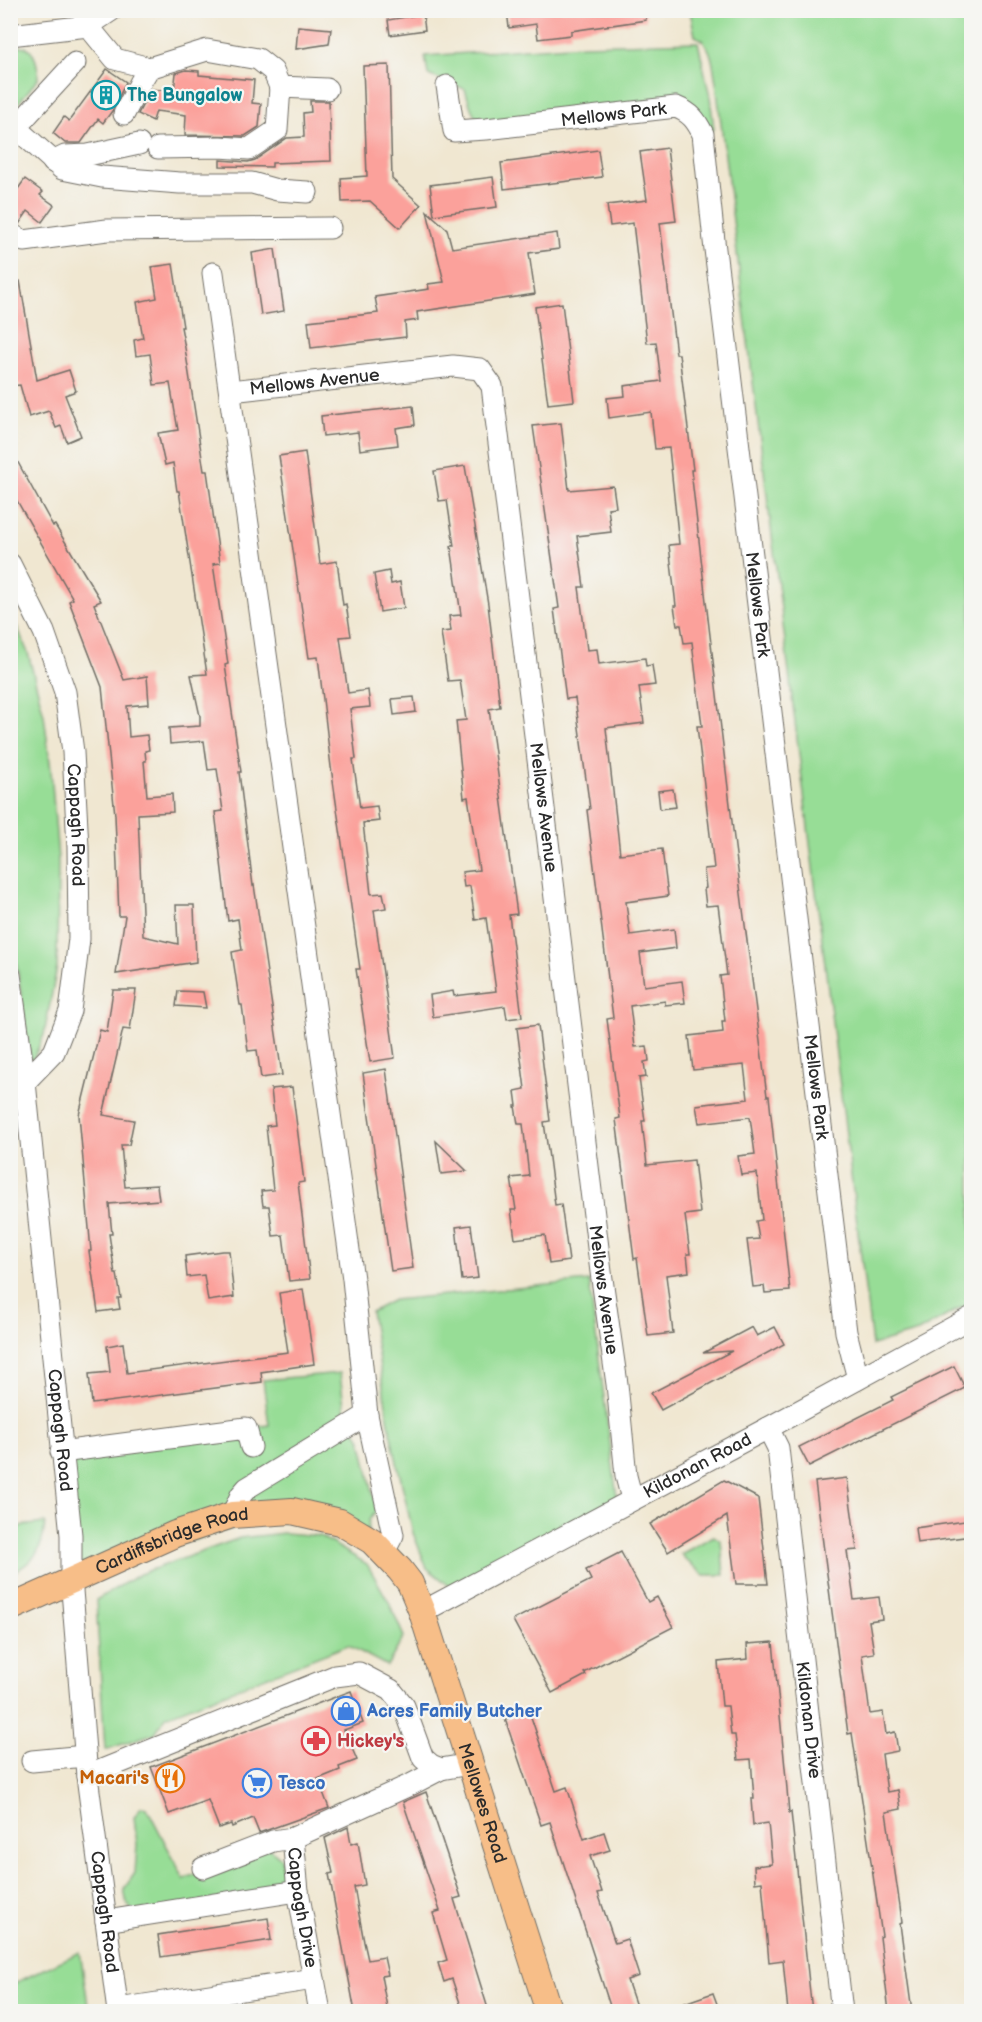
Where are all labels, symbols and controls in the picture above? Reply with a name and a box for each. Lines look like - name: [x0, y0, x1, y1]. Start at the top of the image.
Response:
- building icon: The Bungalow: [90, 79, 122, 111]
- place label: The Bungalow: [127, 85, 242, 106]
- street label: Mellows Park: [560, 98, 668, 131]
- street label: Mellows Avenue: [248, 364, 381, 399]
- street label: Mellows Park: [741, 551, 775, 659]
- street label: Mellows Avenue: [525, 741, 562, 874]
- street label: Cappagh Road: [63, 763, 89, 886]
- street label: Mellows Park: [800, 1033, 833, 1141]
- street label: Mellows Avenue: [585, 1224, 623, 1356]
- street label: Cappagh Road: [44, 1368, 77, 1492]
- street label: Kildonan Road: [640, 1428, 755, 1503]
- street label: Cardiffsbridge Road: [92, 1503, 249, 1579]
- street label: Kildonan Drive: [792, 1660, 826, 1780]
- shop icon: Acres Family Butcher: [330, 1695, 362, 1727]
- place label: Acres Family Butcher: [366, 1701, 543, 1722]
- pharmacy icon: Hickey's: [300, 1725, 332, 1757]
- place label: Hickey's: [337, 1731, 405, 1752]
- street label: Mellowes Road: [454, 1741, 511, 1865]
- restaurant icon: Macari's: [154, 1762, 186, 1794]
- supermarket icon: Tesco: [241, 1767, 273, 1799]
- place label: Macari's: [79, 1768, 149, 1789]
- place label: Tesco: [278, 1773, 326, 1794]
- street label: Cappagh Drive: [283, 1846, 322, 1970]
- street label: Cappagh Road: [86, 1849, 123, 1974]

